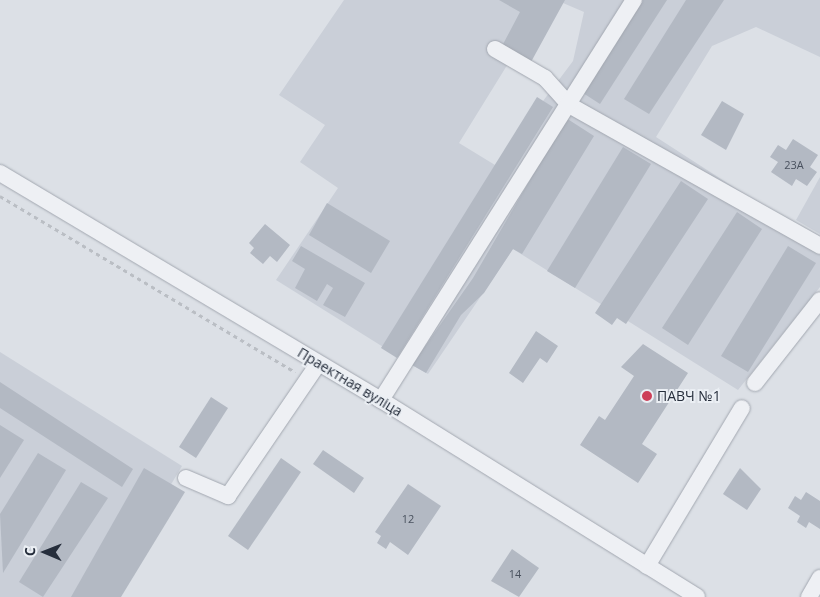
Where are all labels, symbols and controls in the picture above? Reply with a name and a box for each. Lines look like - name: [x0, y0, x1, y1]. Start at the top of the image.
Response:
- house number: 23А: [784, 158, 804, 172]
- street label: Праектная вуліца: [295, 344, 405, 420]
- place label: ПАВЧ №1: [657, 388, 721, 404]
- marker: ПАВЧ №1: [641, 390, 653, 402]
- house number: 12: [402, 512, 414, 526]
- north arrow: [20, 527, 70, 577]
- text: С: [20, 547, 39, 556]
- house number: 14: [509, 567, 521, 581]

